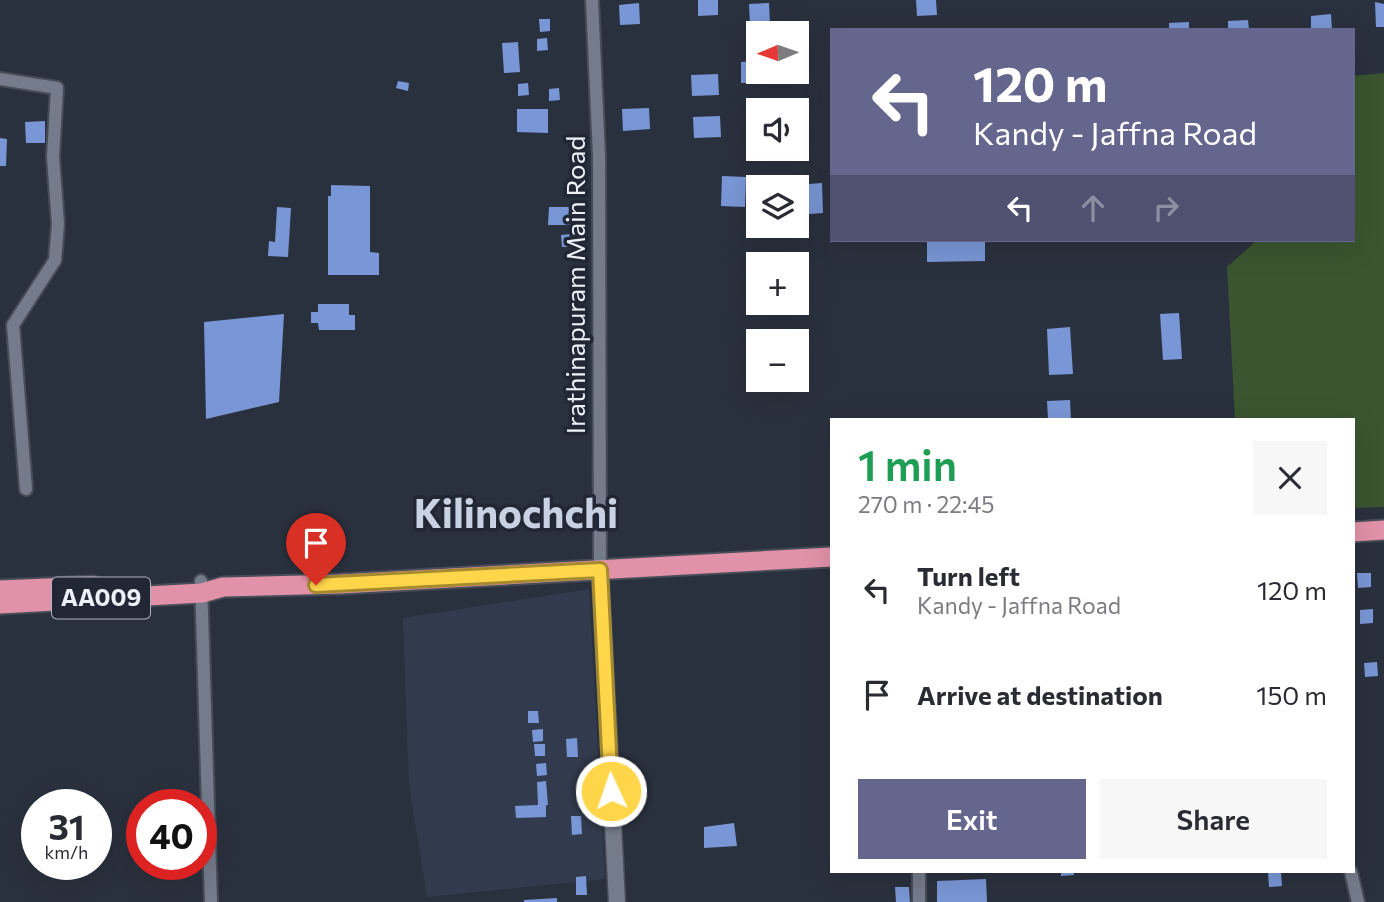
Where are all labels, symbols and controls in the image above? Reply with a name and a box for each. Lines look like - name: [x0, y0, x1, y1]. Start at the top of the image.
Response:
- north arrow: [746, 21, 808, 84]
- map controls: [746, 21, 809, 392]
- text: 120 m: [973, 52, 1107, 112]
- icon: left: [858, 56, 949, 147]
- button: sound: [746, 98, 809, 161]
- text: Kandy - Jaffna Road: [973, 112, 1257, 152]
- street label: Irathinapuram Main Road: [559, 136, 590, 434]
- button: layers: [746, 175, 809, 238]
- icon: left: [1001, 189, 1039, 227]
- icon: ahead: [1074, 189, 1112, 227]
- icon: right: [1147, 189, 1185, 227]
- button: +: [746, 252, 809, 315]
- button: −: [746, 329, 809, 392]
- text: 1 min: [858, 438, 957, 490]
- button: close: [1253, 441, 1327, 515]
- district label: Kilinochchi: [414, 487, 618, 536]
- text: 270 m · 22:45: [858, 490, 994, 518]
- pin: [286, 513, 346, 585]
- icon: arrive: [297, 524, 335, 562]
- text: Turn left: [917, 560, 1020, 591]
- icon: left: [858, 571, 896, 609]
- text: 120 m: [1257, 574, 1327, 605]
- road number: AA009: [52, 578, 150, 618]
- text: Kandy - Jaffna Road: [917, 591, 1121, 619]
- icon: arrive: [858, 676, 896, 714]
- text: Arrive at destination: [917, 679, 1163, 710]
- text: 150 m: [1256, 679, 1327, 710]
- position arrow: [574, 754, 648, 828]
- button: Exit: [858, 779, 1086, 859]
- button: Share: [1100, 779, 1327, 859]
- speed limit sign: 40: [126, 789, 217, 880]
- text: 31: [48, 804, 85, 847]
- text: km/h: [45, 841, 88, 863]

